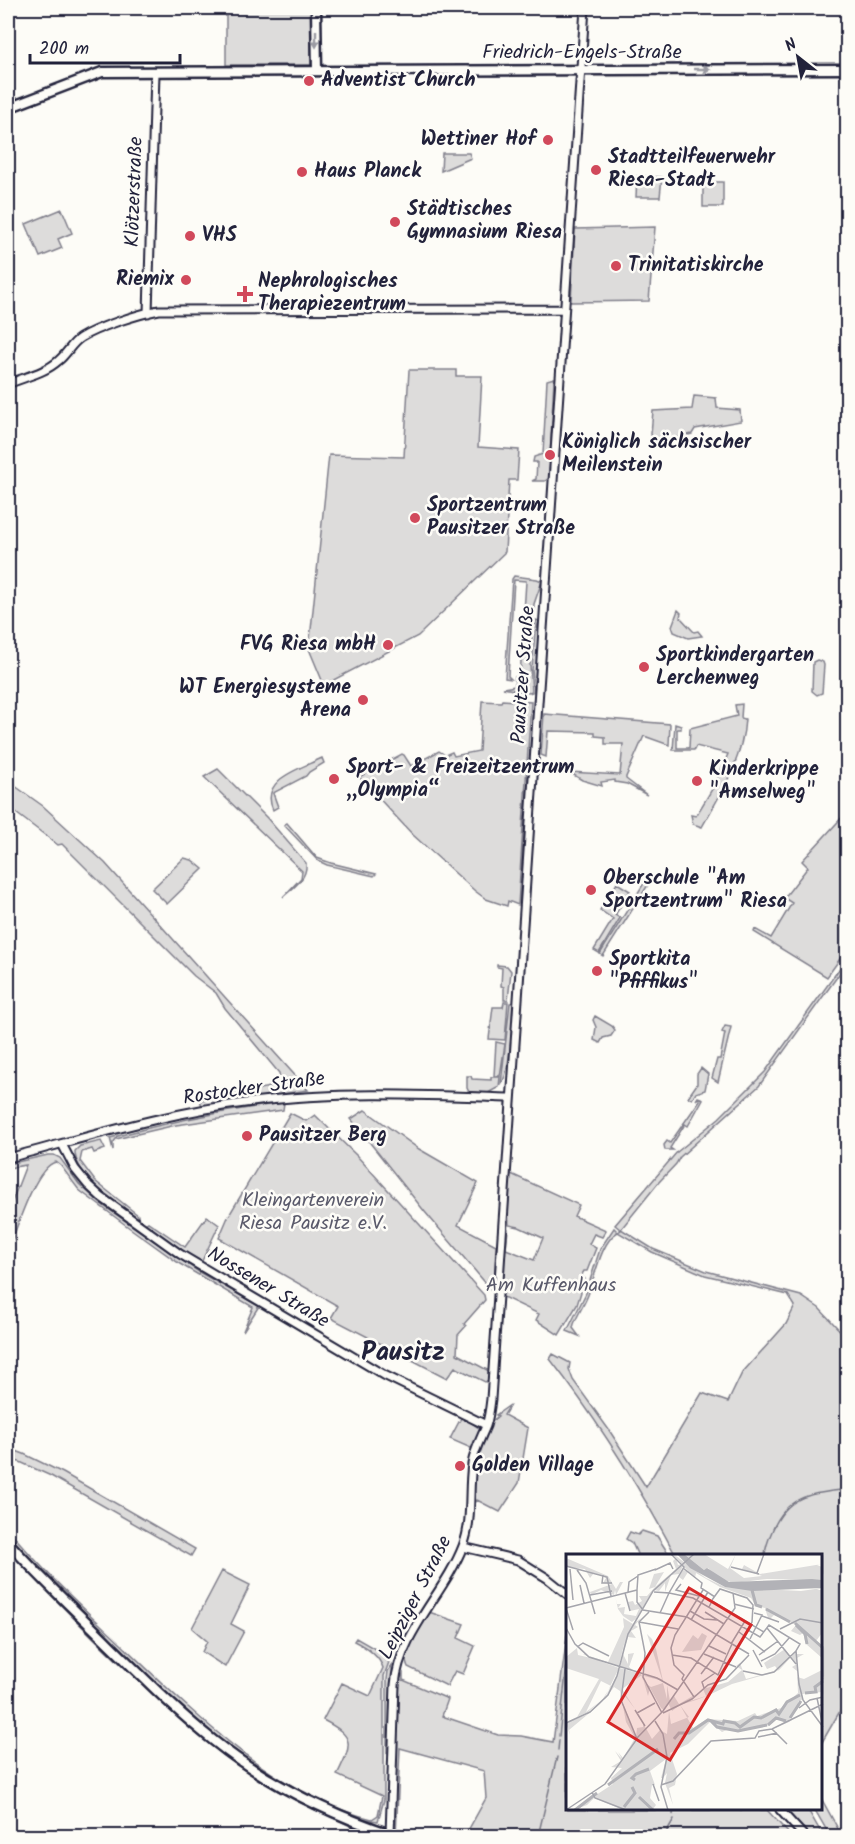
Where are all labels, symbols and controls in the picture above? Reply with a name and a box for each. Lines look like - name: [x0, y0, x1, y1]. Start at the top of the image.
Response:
- scale bar: [30, 27, 180, 65]
- north arrow: [768, 27, 828, 87]
- one-way arrow: [311, 30, 321, 49]
- text: N: [780, 32, 802, 59]
- text: 200 m: [39, 35, 89, 64]
- street label: Friedrich-Engels-Straße: [482, 37, 682, 69]
- one-way arrow: [693, 64, 712, 74]
- place label: Adventist Church: [321, 65, 476, 97]
- marker: Adventist Church: [302, 74, 316, 88]
- place label: Wettiner Hof: [421, 124, 538, 156]
- marker: Wettiner Hof: [541, 133, 555, 147]
- street label: Klötzerstraße: [117, 136, 153, 248]
- place label: Stadtteilfeuerwehr Riesa-Stadt: [608, 142, 776, 197]
- place label: Haus Planck: [314, 156, 422, 188]
- marker: Stadtteilfeuerwehr Riesa-Stadt: [589, 163, 603, 177]
- marker: Haus Planck: [295, 165, 309, 179]
- place label: Städtisches Gymnasium Riesa: [407, 194, 562, 249]
- marker: Städtisches Gymnasium Riesa: [388, 215, 402, 229]
- place label: VHS: [202, 220, 238, 252]
- marker: VHS: [183, 229, 197, 243]
- place label: Trinitatiskirche: [628, 250, 764, 282]
- marker: Trinitatiskirche: [609, 259, 623, 273]
- place label: Riemix: [116, 264, 175, 296]
- place label: Nephrologisches Therapiezentrum: [258, 266, 406, 321]
- marker: Riemix: [179, 273, 193, 287]
- marker: Nephrologisches Therapiezentrum: [236, 285, 254, 303]
- place label: Königlich sächsischer Meilenstein: [562, 427, 752, 482]
- marker: Königlich sächsischer Meilenstein: [543, 448, 557, 462]
- place label: Sportzentrum Pausitzer Straße: [427, 490, 575, 545]
- marker: Sportzentrum Pausitzer Straße: [408, 511, 422, 525]
- street label: Pausitzer Straße: [503, 605, 545, 745]
- place label: FVG Riesa mbH: [240, 629, 376, 661]
- marker: FVG Riesa mbH: [381, 638, 395, 652]
- place label: Sportkindergarten Lerchenweg: [656, 640, 814, 695]
- marker: Sportkindergarten Lerchenweg: [637, 660, 651, 674]
- place label: WT Energiesysteme Arena: [179, 672, 351, 727]
- marker: WT Energiesysteme Arena: [356, 693, 370, 707]
- place label: Sport- & Freizeitzentrum „Olympia“: [346, 752, 574, 807]
- place label: Kinderkrippe "Amselweg": [709, 754, 819, 809]
- marker: Sport- & Freizeitzentrum „Olympia“: [327, 772, 341, 786]
- marker: Kinderkrippe "Amselweg": [690, 774, 704, 788]
- place label: Oberschule "Am Sportzentrum" Riesa: [603, 863, 787, 918]
- marker: Oberschule "Am Sportzentrum" Riesa: [584, 883, 598, 897]
- place label: Sportkita "Pfiffikus": [609, 944, 698, 999]
- marker: Sportkita "Pfiffikus": [590, 964, 604, 978]
- street label: Rostocker Straße: [181, 1063, 327, 1115]
- place label: Pausitzer Berg: [259, 1120, 387, 1152]
- marker: Pausitzer Berg: [240, 1129, 254, 1143]
- park label: Kleingartenverein Riesa Pausitz e.V.: [239, 1185, 387, 1240]
- street label: Nossener Straße: [201, 1239, 335, 1337]
- park label: Am Kuffenhaus: [486, 1270, 617, 1302]
- district label: Pausitz: [361, 1332, 445, 1374]
- place label: Golden Village: [472, 1450, 594, 1482]
- marker: Golden Village: [453, 1459, 467, 1473]
- street label: Leipziger Straße: [371, 1530, 461, 1666]
- inset map: [566, 1554, 822, 1811]

